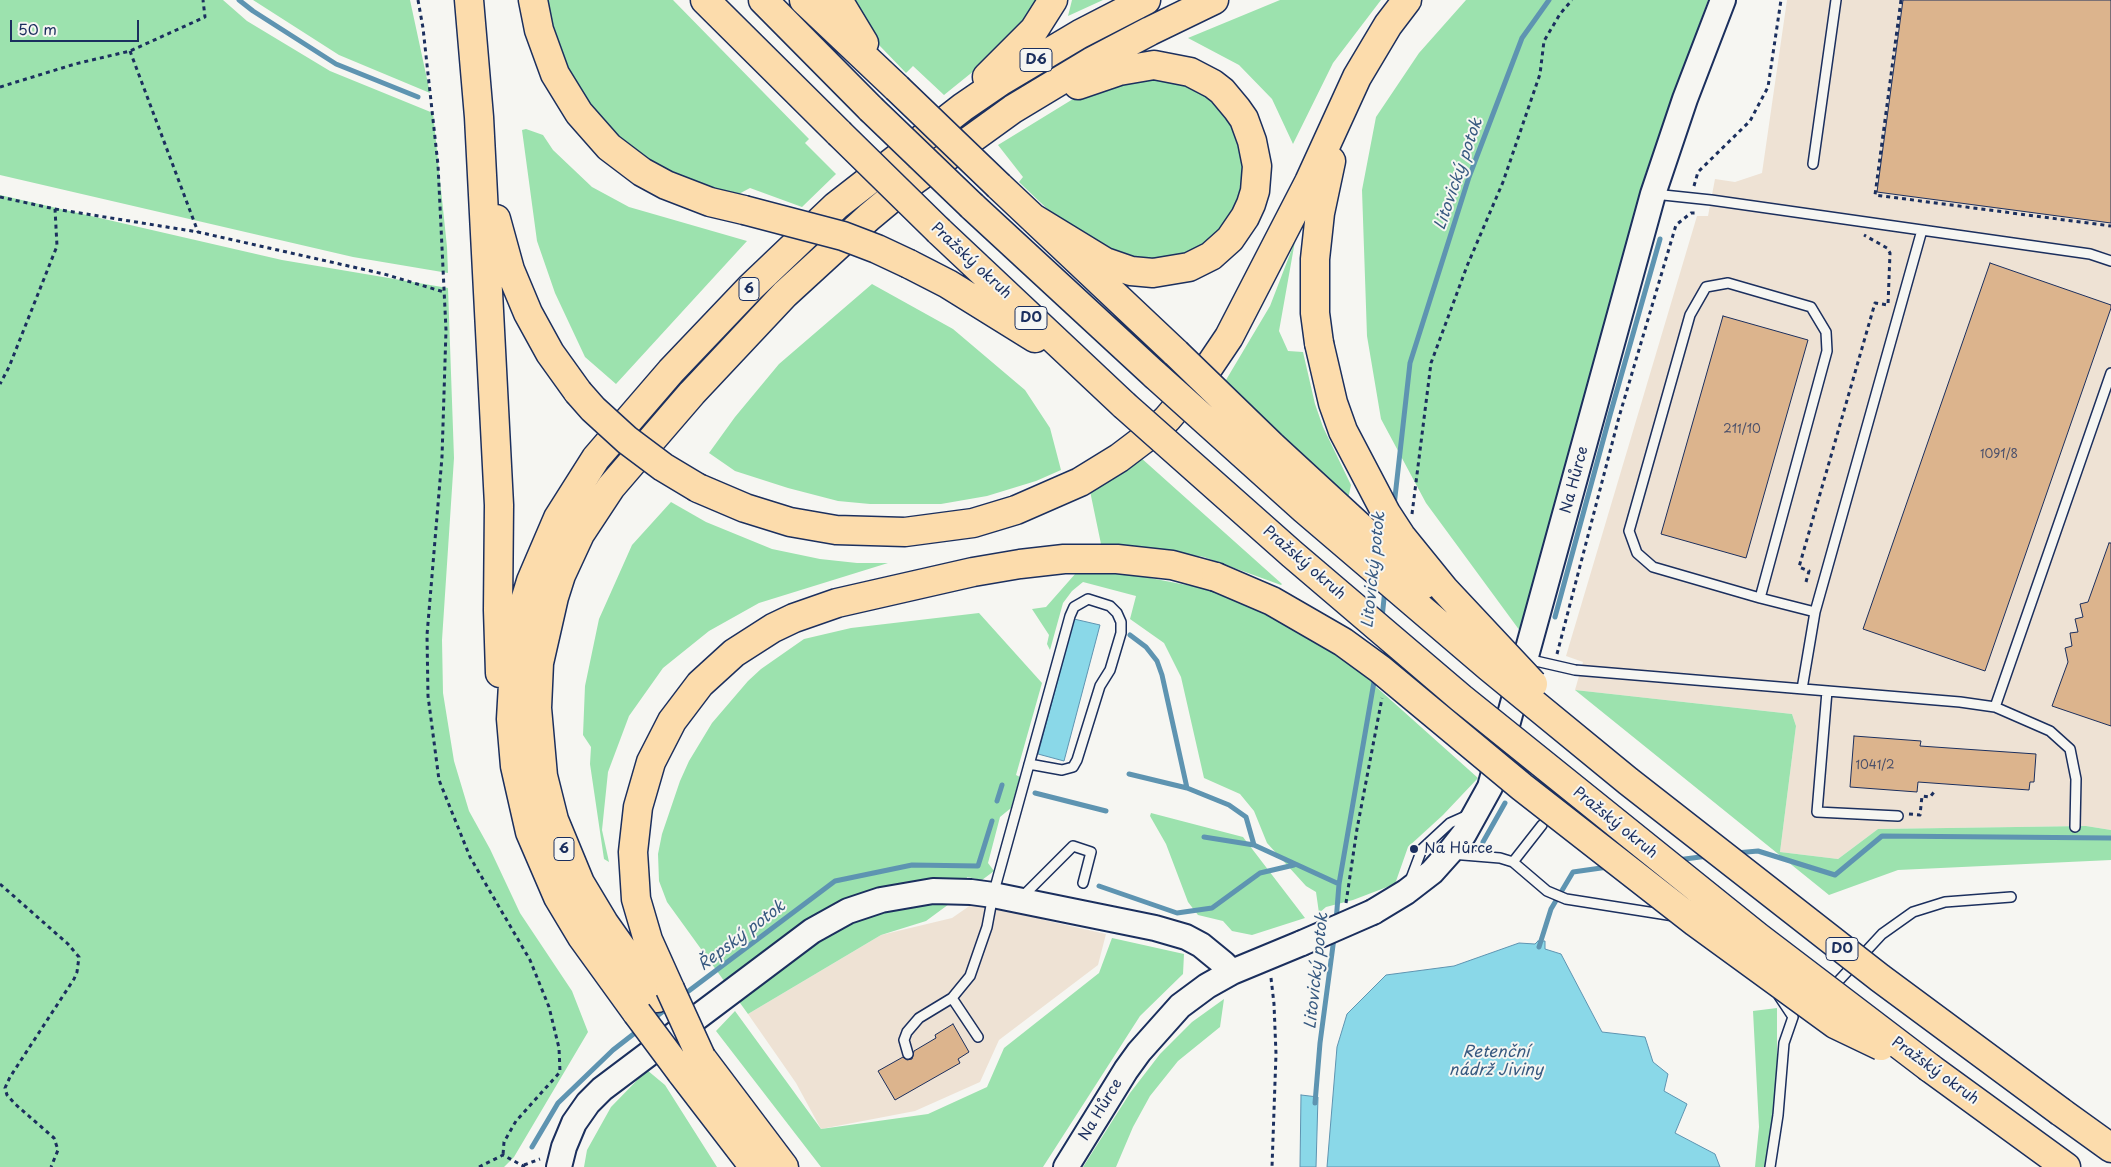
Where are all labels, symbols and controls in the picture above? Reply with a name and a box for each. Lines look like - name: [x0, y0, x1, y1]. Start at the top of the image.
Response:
- scale bar: [12, 10, 141, 42]
- text: 50 m: [18, 17, 57, 40]
- road number: D6: [1020, 48, 1052, 72]
- water label: Litovický potok: [1431, 116, 1487, 232]
- street label: Pražský okruh: [927, 219, 1015, 303]
- road number: 6: [739, 278, 759, 300]
- road number: D0: [1015, 306, 1047, 330]
- house number: 211/10: [1723, 423, 1761, 437]
- street label: Na Hůrce: [1557, 444, 1593, 516]
- house number: 1091/8: [1980, 448, 2018, 462]
- water label: Litovický potok: [1358, 511, 1390, 629]
- street label: Pražský okruh: [1259, 522, 1349, 604]
- house number: 1041/2: [1855, 759, 1895, 773]
- street label: Pražský okruh: [1569, 784, 1661, 862]
- road number: 6: [554, 838, 574, 861]
- place label: Na Hůrce: [1424, 840, 1493, 858]
- marker: Na Hůrce: [1408, 843, 1420, 855]
- water label: Řepský potok: [695, 897, 789, 975]
- water label: Litovický potok: [1301, 912, 1333, 1030]
- road number: D0: [1826, 938, 1858, 961]
- street label: Pražský okruh: [1888, 1033, 1982, 1109]
- water label: Retenční nádrž Jiviny: [1449, 1043, 1543, 1081]
- street label: Na Hůrce: [1076, 1076, 1126, 1144]

